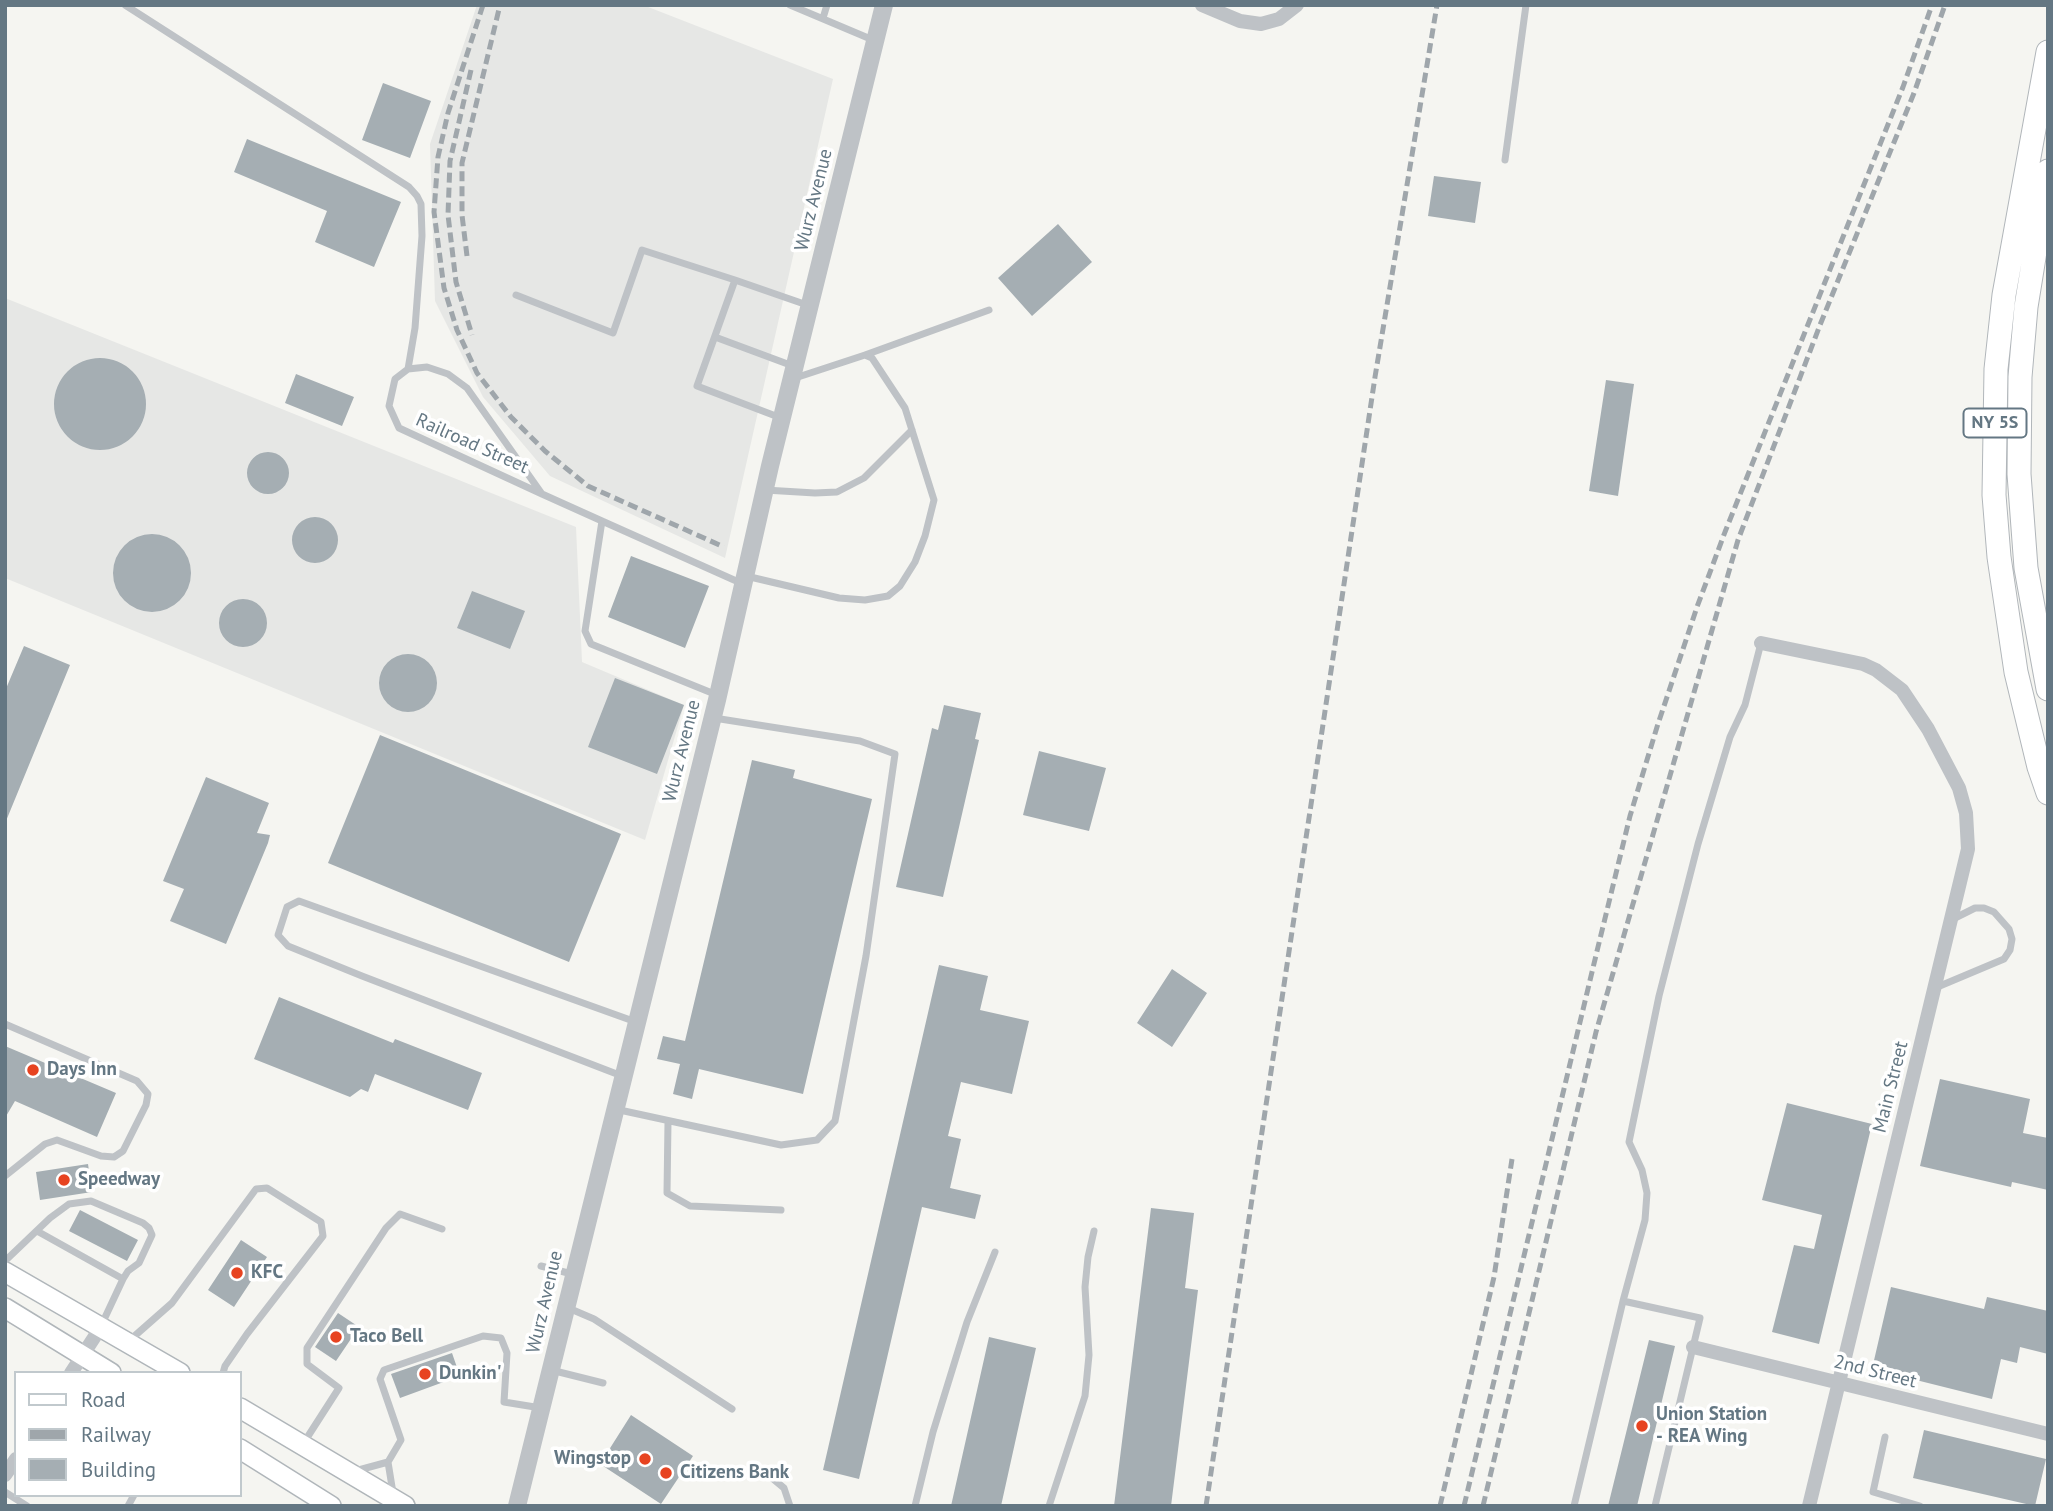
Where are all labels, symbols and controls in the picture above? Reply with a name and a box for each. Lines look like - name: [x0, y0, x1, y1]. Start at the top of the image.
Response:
- street label: Wurz Avenue: [790, 147, 838, 253]
- road number: NY 5S: [1964, 408, 2026, 438]
- street label: Railroad Street: [412, 409, 532, 479]
- street label: Wurz Avenue: [658, 698, 706, 804]
- street label: Main Street: [1869, 1039, 1913, 1135]
- place label: Days Inn: [47, 1059, 117, 1081]
- marker: Days Inn: [25, 1062, 41, 1078]
- place label: Speedway: [78, 1169, 160, 1191]
- marker: Speedway: [56, 1172, 72, 1188]
- street label: Wurz Avenue: [522, 1248, 568, 1356]
- place label: KFC: [251, 1262, 283, 1284]
- marker: KFC: [229, 1265, 245, 1281]
- place label: Taco Bell: [350, 1326, 423, 1348]
- marker: Taco Bell: [328, 1329, 344, 1345]
- street label: 2nd Street: [1831, 1351, 1919, 1393]
- place label: Dunkin': [439, 1363, 501, 1385]
- marker: Dunkin': [417, 1366, 433, 1382]
- legend: [14, 1371, 242, 1497]
- text: Road: [81, 1386, 125, 1413]
- place label: Union Station - REA Wing: [1656, 1404, 1767, 1448]
- marker: Union Station - REA Wing: [1634, 1418, 1650, 1434]
- text: Railway: [81, 1421, 151, 1448]
- place label: Wingstop: [554, 1448, 631, 1470]
- marker: Wingstop: [637, 1451, 653, 1467]
- text: Building: [81, 1456, 156, 1483]
- place label: Citizens Bank: [680, 1462, 789, 1484]
- marker: Citizens Bank: [658, 1465, 674, 1481]

